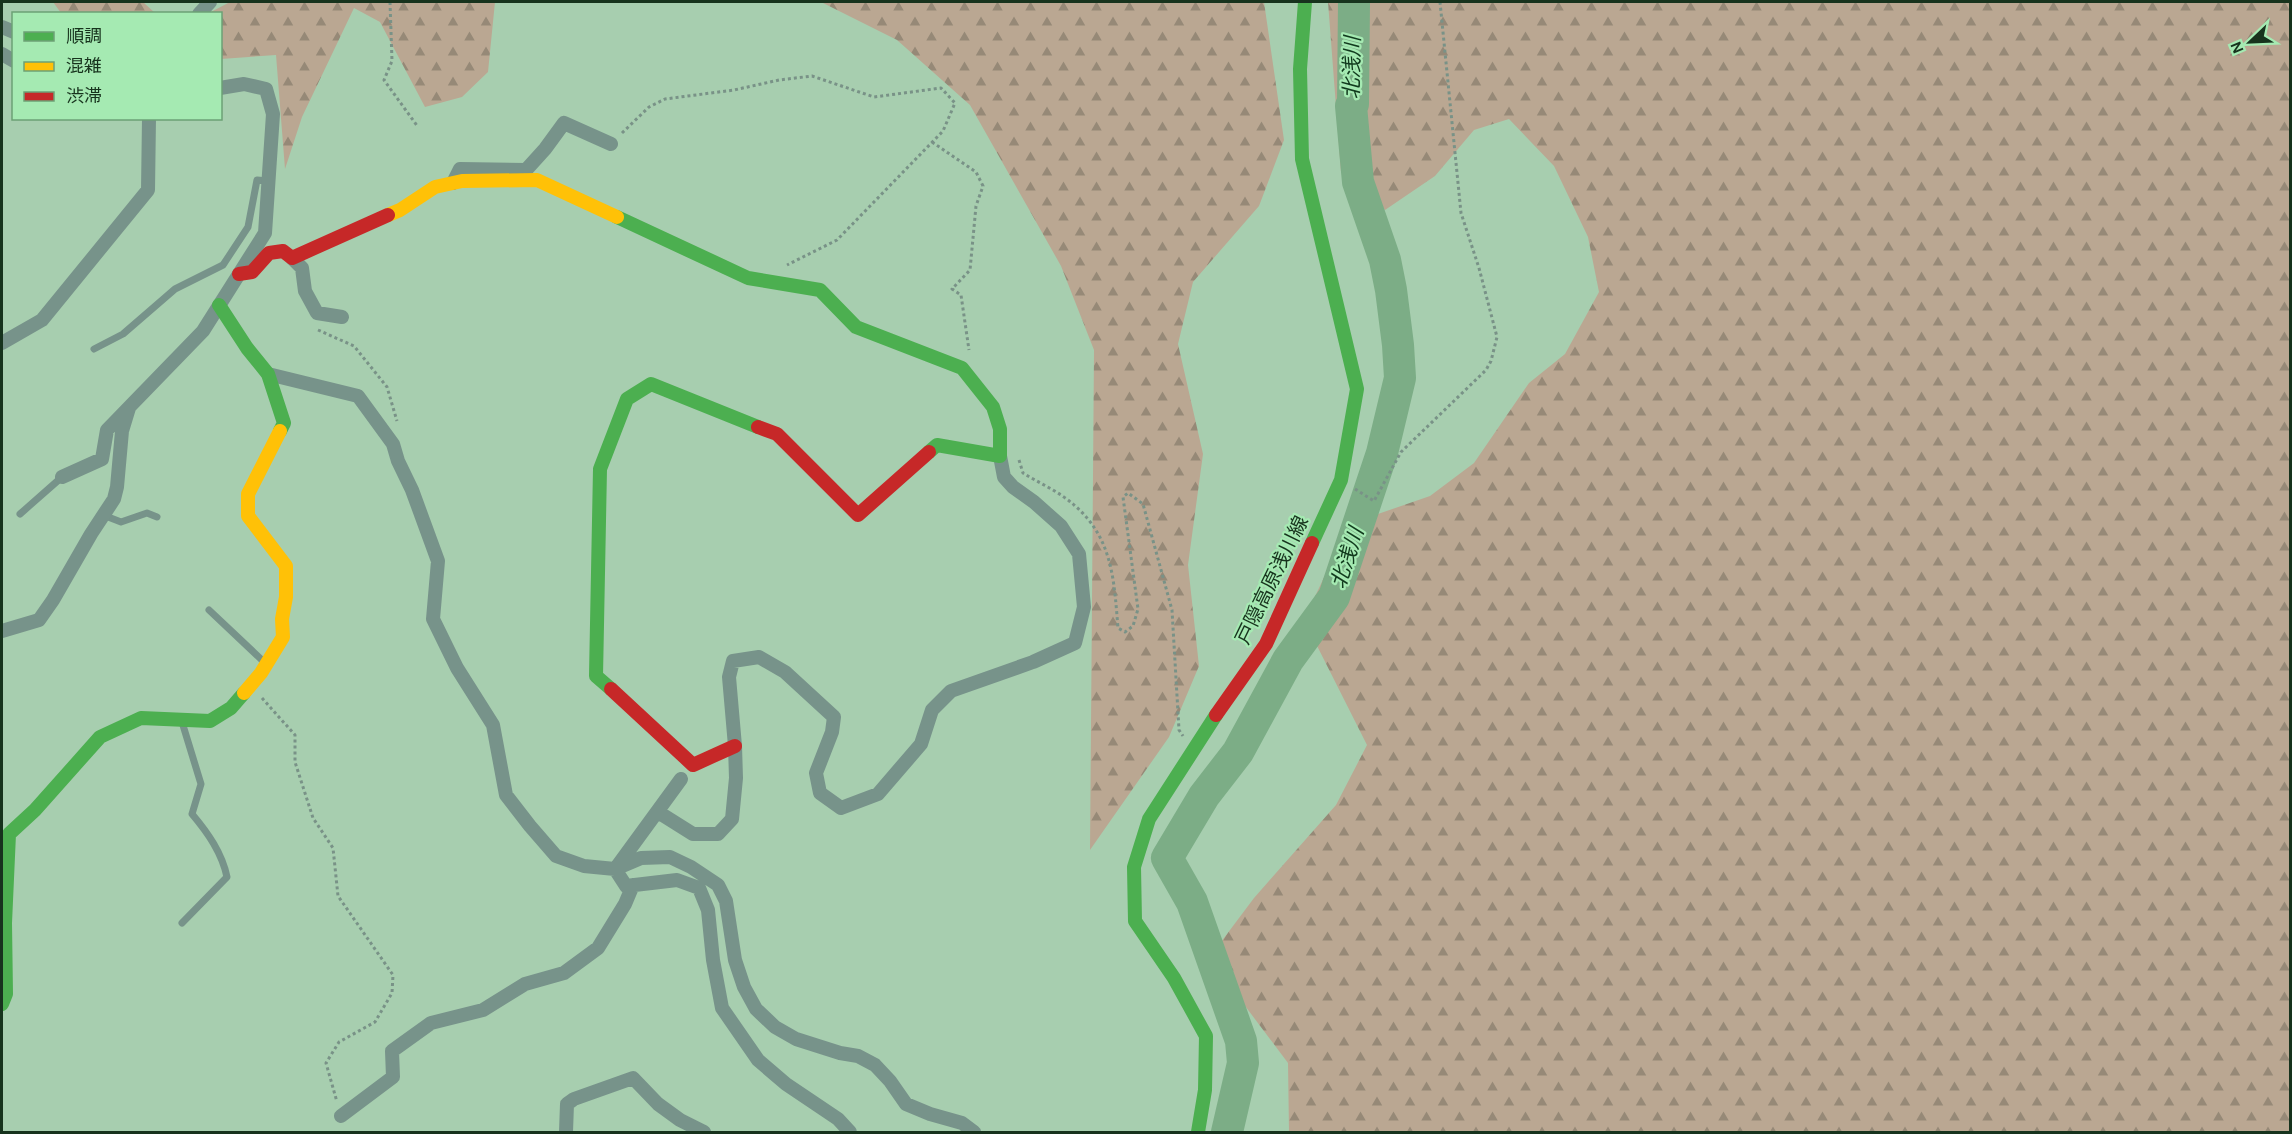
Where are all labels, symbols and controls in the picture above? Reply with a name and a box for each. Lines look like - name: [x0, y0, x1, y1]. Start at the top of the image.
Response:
- legend: [12, 12, 222, 120]
- north arrow: [2220, 12, 2280, 72]
- text: 順調: [66, 25, 102, 47]
- water label: 北浅川: [1339, 34, 1365, 100]
- text: N: [2226, 39, 2248, 57]
- text: 混雑: [66, 55, 102, 77]
- text: 渋滞: [66, 85, 102, 107]
- street label: 戸隠高原浅川線: [1231, 512, 1313, 648]
- water label: 北浅川: [1326, 522, 1369, 592]

